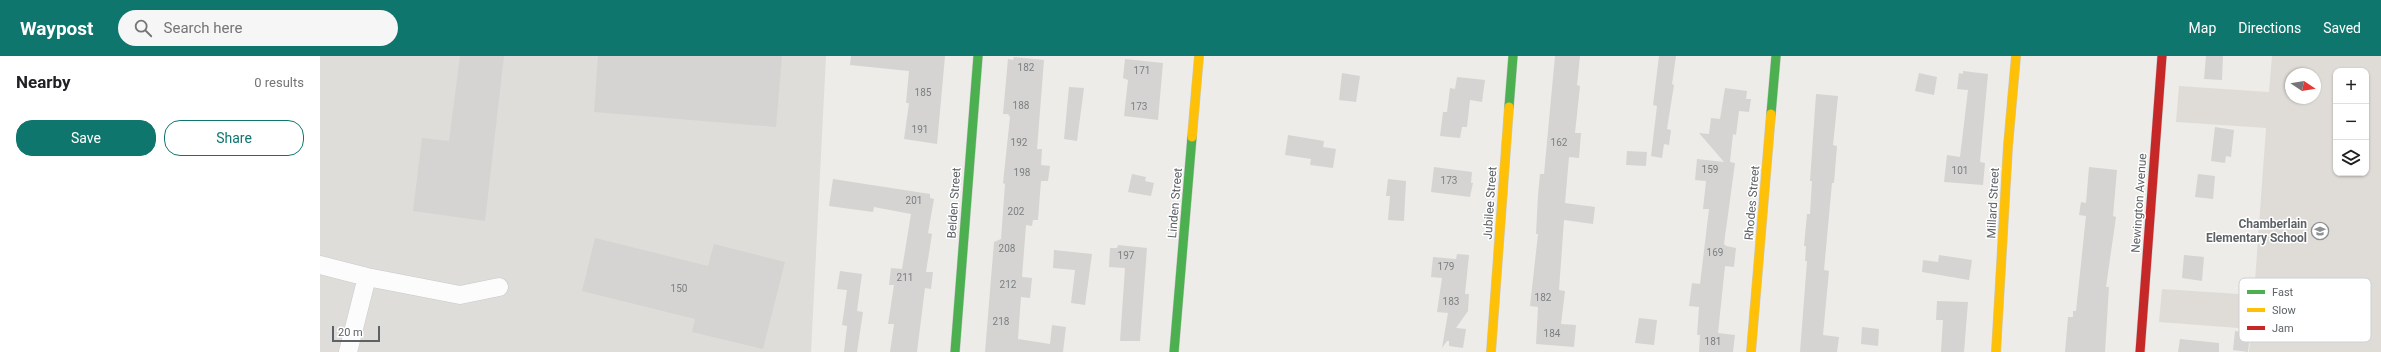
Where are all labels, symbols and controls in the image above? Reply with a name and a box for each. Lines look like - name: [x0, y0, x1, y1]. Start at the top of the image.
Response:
- search box: [118, 10, 398, 46]
- text: Waypost: [20, 17, 94, 40]
- icon: search: [132, 17, 154, 39]
- text: Search here: [164, 19, 242, 37]
- text: Map: [2189, 20, 2216, 36]
- text: Directions: [2238, 20, 2301, 36]
- text: Saved: [2323, 20, 2361, 36]
- house number: 182: [1018, 62, 1035, 73]
- house number: 171: [1134, 65, 1150, 76]
- north arrow: [2285, 68, 2321, 104]
- map controls: [2333, 68, 2369, 176]
- button: +: [2333, 68, 2369, 104]
- text: Nearby: [16, 72, 71, 92]
- text: 0 results: [254, 75, 304, 90]
- house number: 185: [915, 87, 932, 98]
- house number: 188: [1013, 100, 1030, 111]
- house number: 173: [1131, 101, 1147, 112]
- button: −: [2333, 104, 2369, 140]
- button: Save: [16, 120, 156, 156]
- button: Share: [164, 120, 304, 156]
- house number: 191: [912, 124, 928, 135]
- house number: 192: [1011, 137, 1028, 148]
- house number: 162: [1551, 137, 1568, 148]
- button: layers: [2333, 140, 2369, 176]
- street label: Newington Avenue: [2129, 153, 2149, 253]
- house number: 159: [1702, 164, 1718, 175]
- street label: Rhodes Street: [1742, 165, 1762, 241]
- house number: 101: [1952, 165, 1968, 176]
- street label: Jubilee Street: [1480, 166, 1500, 240]
- street label: Belden Street: [945, 167, 963, 239]
- house number: 198: [1014, 167, 1031, 178]
- street label: Linden Street: [1165, 167, 1185, 239]
- street label: Millard Street: [1984, 167, 2002, 239]
- house number: 173: [1441, 175, 1457, 186]
- house number: 201: [906, 195, 922, 206]
- house number: 202: [1008, 206, 1025, 217]
- place label: Chamberlain Elementary School: [2206, 217, 2307, 245]
- school or university icon: Chamberlain Elementary School: [2310, 221, 2330, 241]
- house number: 208: [999, 243, 1016, 254]
- house number: 169: [1707, 247, 1723, 258]
- house number: 197: [1118, 250, 1135, 261]
- house number: 179: [1438, 261, 1454, 272]
- house number: 211: [897, 272, 913, 283]
- legend: [2239, 278, 2371, 342]
- house number: 212: [1000, 279, 1017, 290]
- house number: 150: [671, 283, 688, 294]
- text: Fast: [2272, 286, 2294, 299]
- house number: 182: [1535, 292, 1552, 303]
- house number: 183: [1443, 296, 1459, 307]
- text: Slow: [2272, 304, 2296, 317]
- house number: 218: [993, 316, 1010, 327]
- text: Jam: [2272, 322, 2294, 335]
- scale bar: [332, 324, 380, 343]
- text: 20 m: [338, 326, 363, 339]
- house number: 184: [1544, 328, 1561, 339]
- house number: 181: [1705, 336, 1721, 347]

